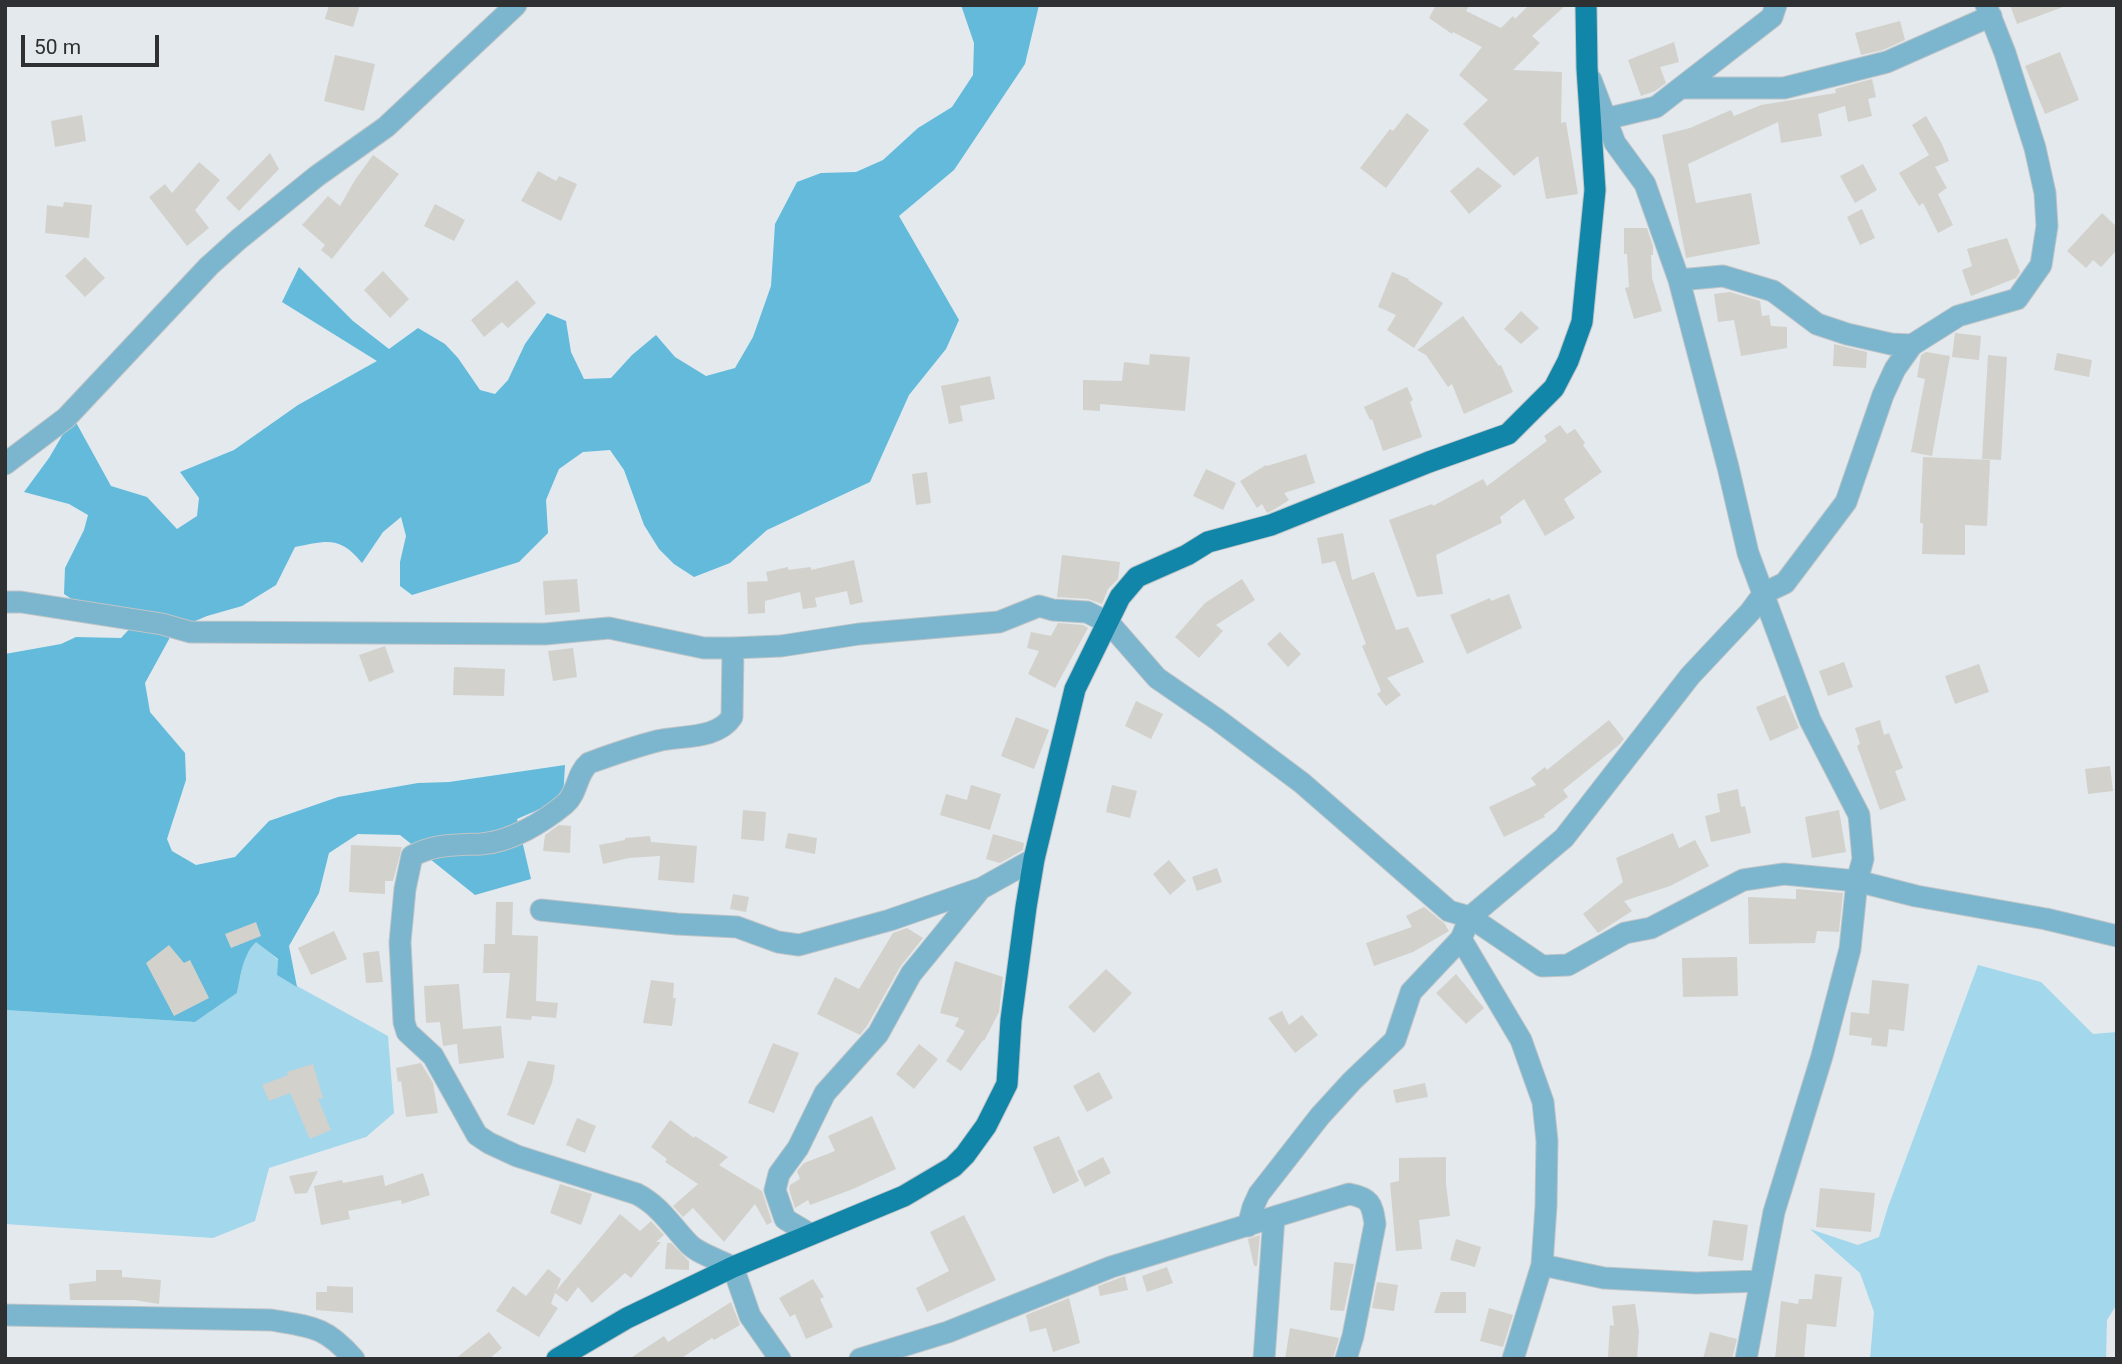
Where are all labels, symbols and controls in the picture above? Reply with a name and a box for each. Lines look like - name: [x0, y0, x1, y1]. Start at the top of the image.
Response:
- scale bar: [24, 21, 163, 65]
- text: 50 m: [34, 35, 81, 59]

